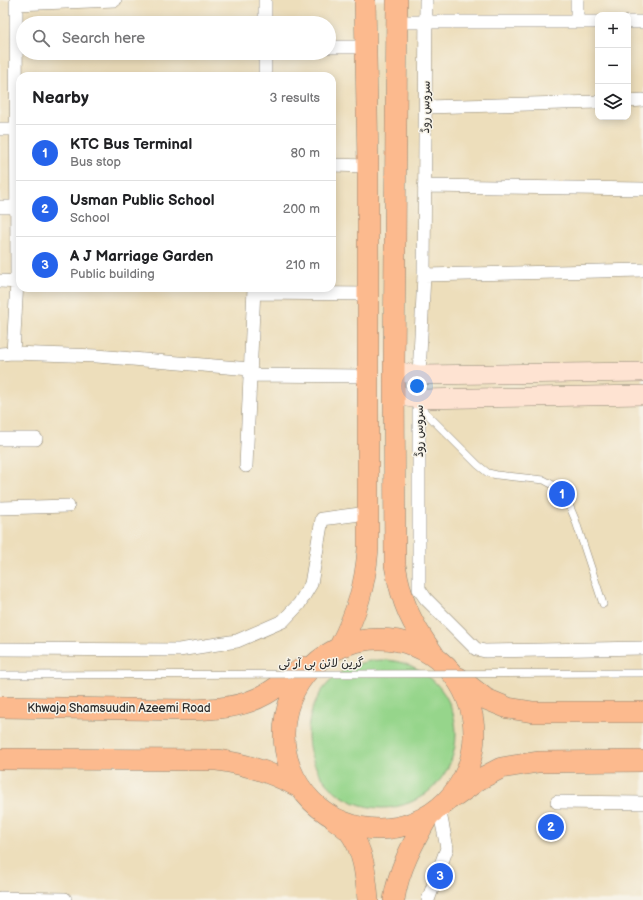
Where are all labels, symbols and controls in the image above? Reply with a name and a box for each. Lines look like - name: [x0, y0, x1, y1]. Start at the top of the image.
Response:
- map controls: [595, 12, 631, 120]
- button: +: [595, 12, 631, 48]
- search box: [16, 16, 336, 60]
- icon: search: [30, 27, 52, 49]
- text: Search here: [62, 29, 145, 48]
- button: −: [595, 48, 631, 84]
- street label: سروس روڈ: [418, 81, 434, 133]
- button: layers: [595, 84, 631, 120]
- text: Nearby: [32, 88, 89, 108]
- text: 3 results: [269, 90, 320, 106]
- text: KTC Bus Terminal: [70, 135, 192, 154]
- text: 1: [42, 145, 48, 161]
- text: 80 m: [291, 145, 320, 161]
- text: Bus stop: [70, 154, 121, 170]
- text: Usman Public School: [70, 191, 215, 210]
- text: 2: [41, 201, 49, 217]
- text: 200 m: [283, 201, 320, 217]
- text: School: [70, 210, 110, 226]
- text: A J Marriage Garden: [70, 247, 213, 266]
- text: 3: [41, 257, 49, 273]
- text: 210 m: [286, 257, 320, 273]
- text: Public building: [70, 266, 155, 282]
- your location: [407, 376, 427, 396]
- street label: سروس روڈ: [412, 405, 427, 457]
- pin: 1: [549, 479, 575, 509]
- street label: گرین لائن بی آر ٹی: [278, 656, 364, 671]
- street label: Khwaja Shamsuudin Azeemi Road: [27, 701, 211, 716]
- pin: 2: [538, 812, 564, 842]
- pin: 3: [427, 861, 453, 891]

